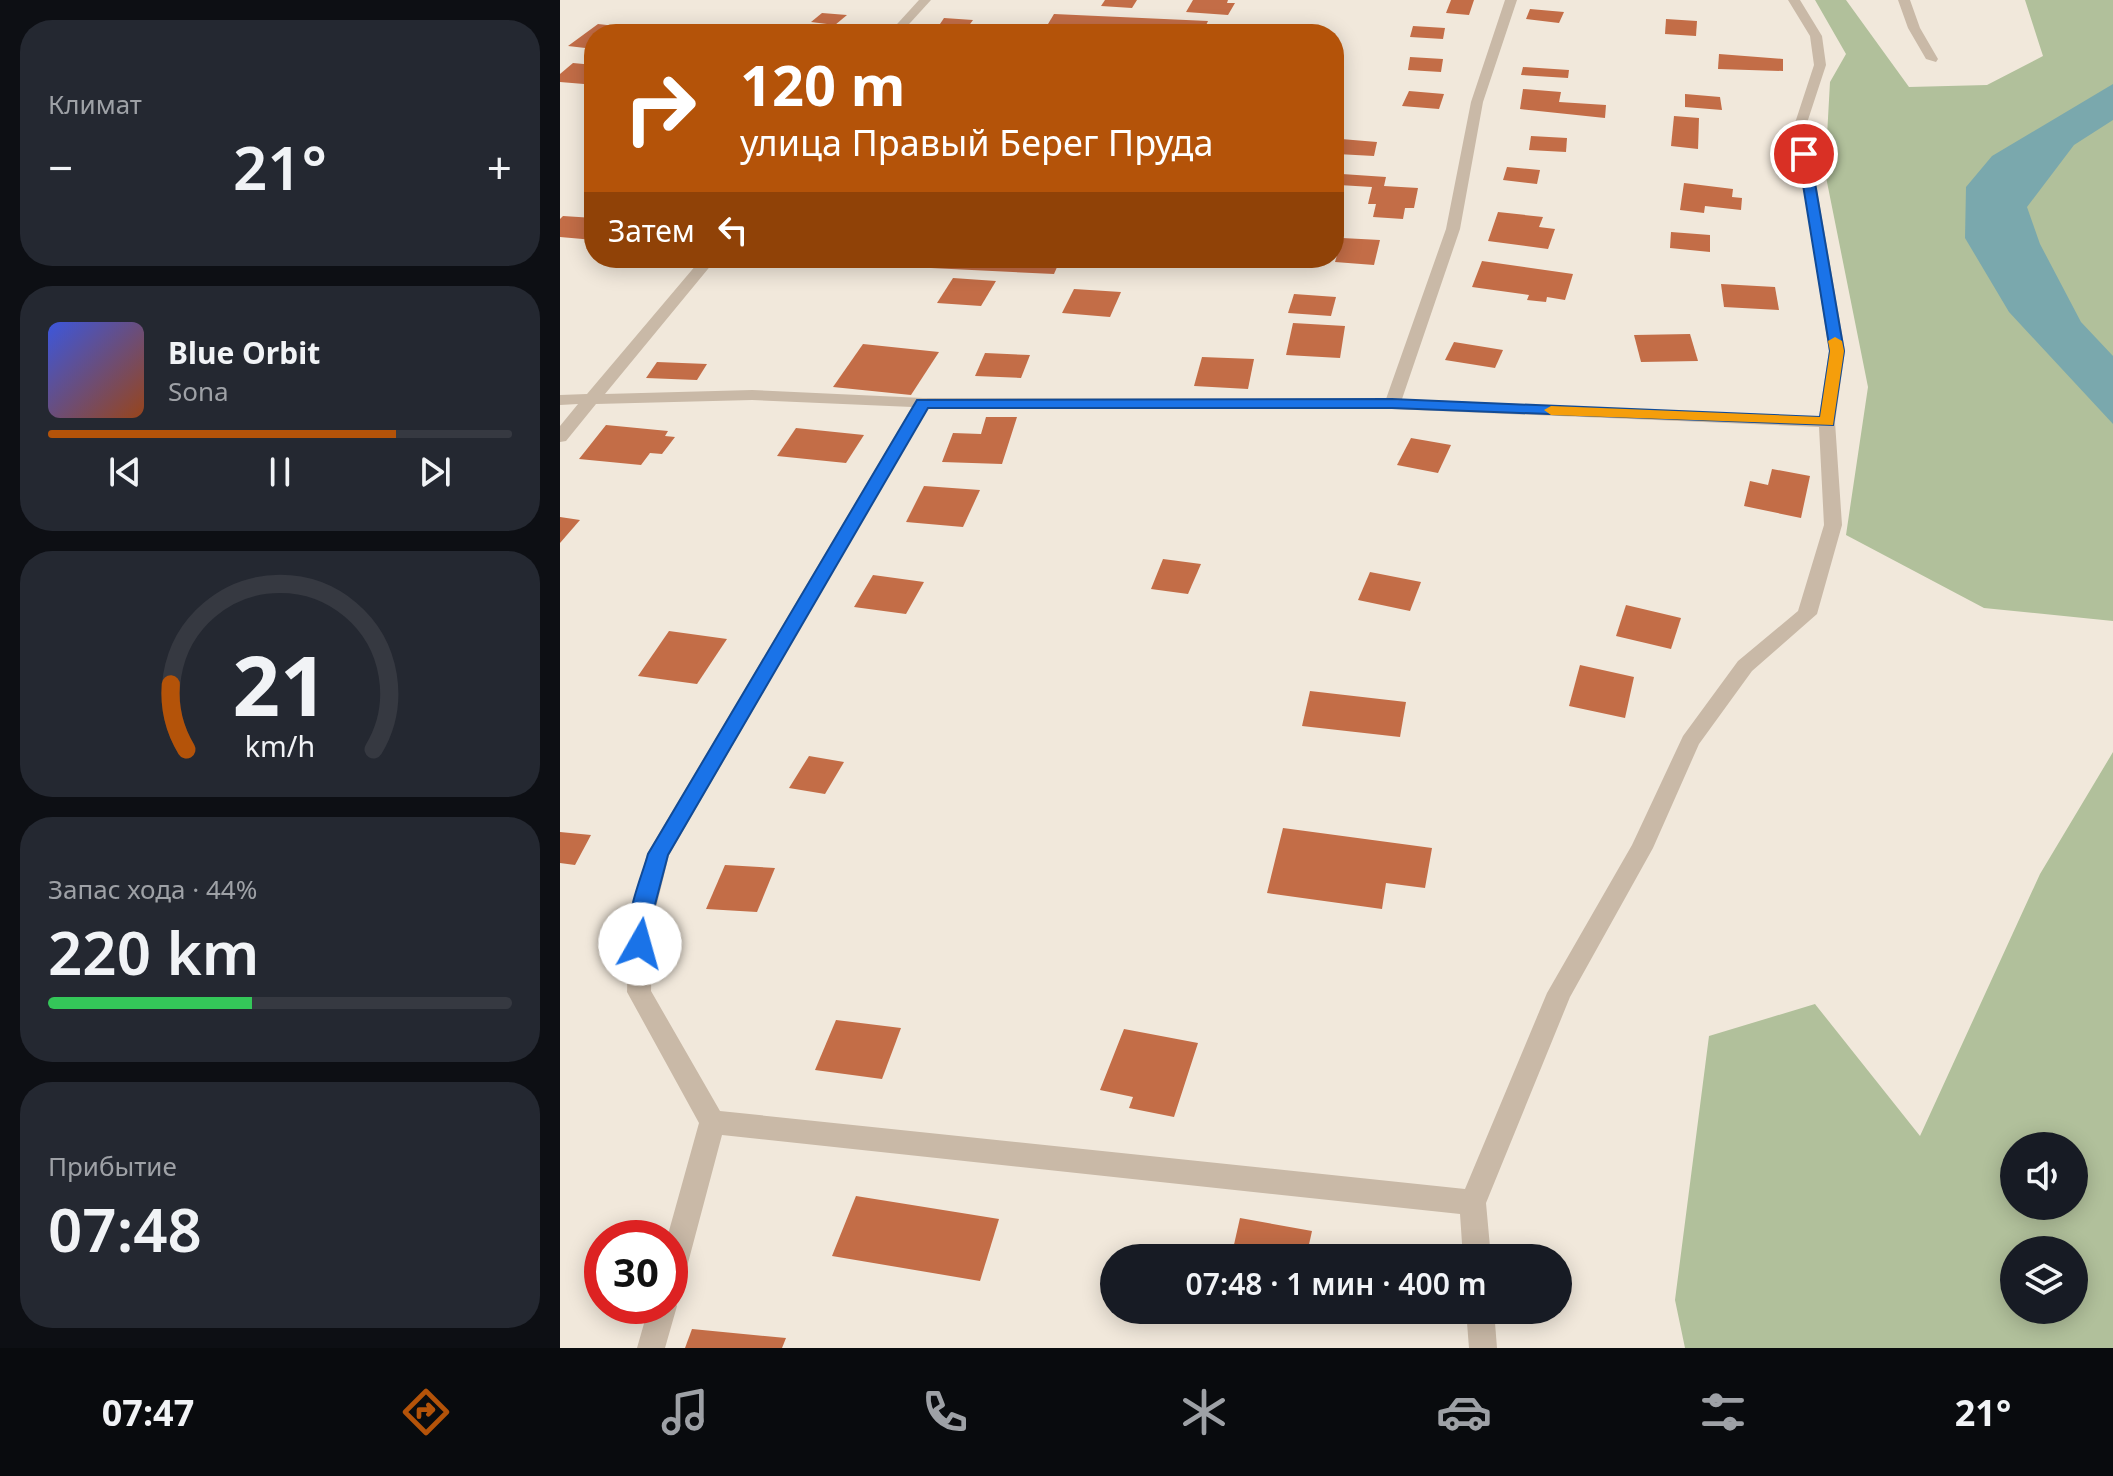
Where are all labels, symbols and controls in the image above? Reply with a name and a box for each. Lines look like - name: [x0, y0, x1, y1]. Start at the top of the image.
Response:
- text: 120 m: [740, 46, 905, 122]
- icon: right: [608, 56, 712, 160]
- text: Климат: [48, 86, 142, 122]
- text: улица Правый Берег Пруда: [740, 118, 1213, 167]
- pin: [1770, 120, 1838, 188]
- text: 21°: [233, 126, 327, 208]
- icon: arrive: [1782, 132, 1826, 176]
- text: −: [48, 137, 73, 197]
- text: +: [487, 137, 512, 197]
- icon: left: [711, 208, 755, 252]
- text: Затем: [608, 210, 695, 251]
- text: Blue Orbit: [168, 332, 320, 373]
- text: Sona: [168, 373, 229, 409]
- icon: previous: [103, 450, 147, 494]
- icon: pause: [258, 450, 302, 494]
- icon: next: [413, 450, 457, 494]
- text: 21: [232, 627, 328, 740]
- text: km/h: [245, 726, 315, 765]
- text: Запас хода · 44%: [48, 871, 257, 907]
- position arrow: [598, 902, 682, 986]
- text: 220 km: [48, 911, 259, 993]
- map controls: [2000, 1132, 2088, 1324]
- button: sound: [2000, 1132, 2088, 1220]
- text: Прибытие: [48, 1148, 177, 1184]
- text: 07:48: [48, 1188, 202, 1270]
- speed limit sign: 30: [584, 1220, 688, 1324]
- button: layers: [2000, 1236, 2088, 1324]
- text: 07:48 · 1 мин · 400 m: [1186, 1263, 1486, 1304]
- icon: directions: [398, 1384, 454, 1440]
- icon: music: [657, 1384, 713, 1440]
- icon: phone: [917, 1384, 973, 1440]
- icon: climate: [1176, 1384, 1232, 1440]
- icon: car: [1436, 1384, 1492, 1440]
- icon: filters: [1695, 1384, 1751, 1440]
- text: 07:47: [102, 1388, 194, 1437]
- text: 21°: [1955, 1388, 2011, 1437]

